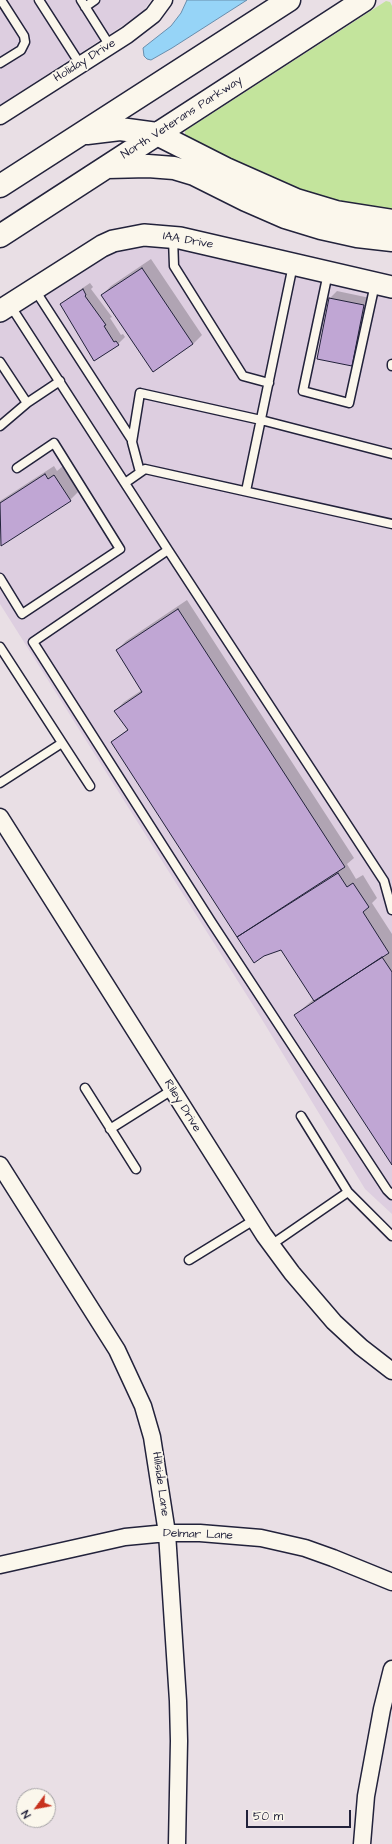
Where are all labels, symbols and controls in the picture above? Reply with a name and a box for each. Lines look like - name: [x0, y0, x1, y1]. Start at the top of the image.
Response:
- street label: Holiday Drive: [51, 36, 119, 86]
- street label: North Veterans Parkway: [119, 73, 245, 163]
- street label: IAA Drive: [162, 229, 214, 253]
- street label: Riley Drive: [160, 1077, 204, 1135]
- street label: Hillside Lane: [148, 1451, 172, 1517]
- street label: Delmar Lane: [163, 1527, 233, 1543]
- north arrow: [16, 1788, 56, 1828]
- scale bar: [248, 1802, 353, 1828]
- text: N: [18, 1807, 34, 1821]
- text: 50 m: [253, 1808, 283, 1825]

